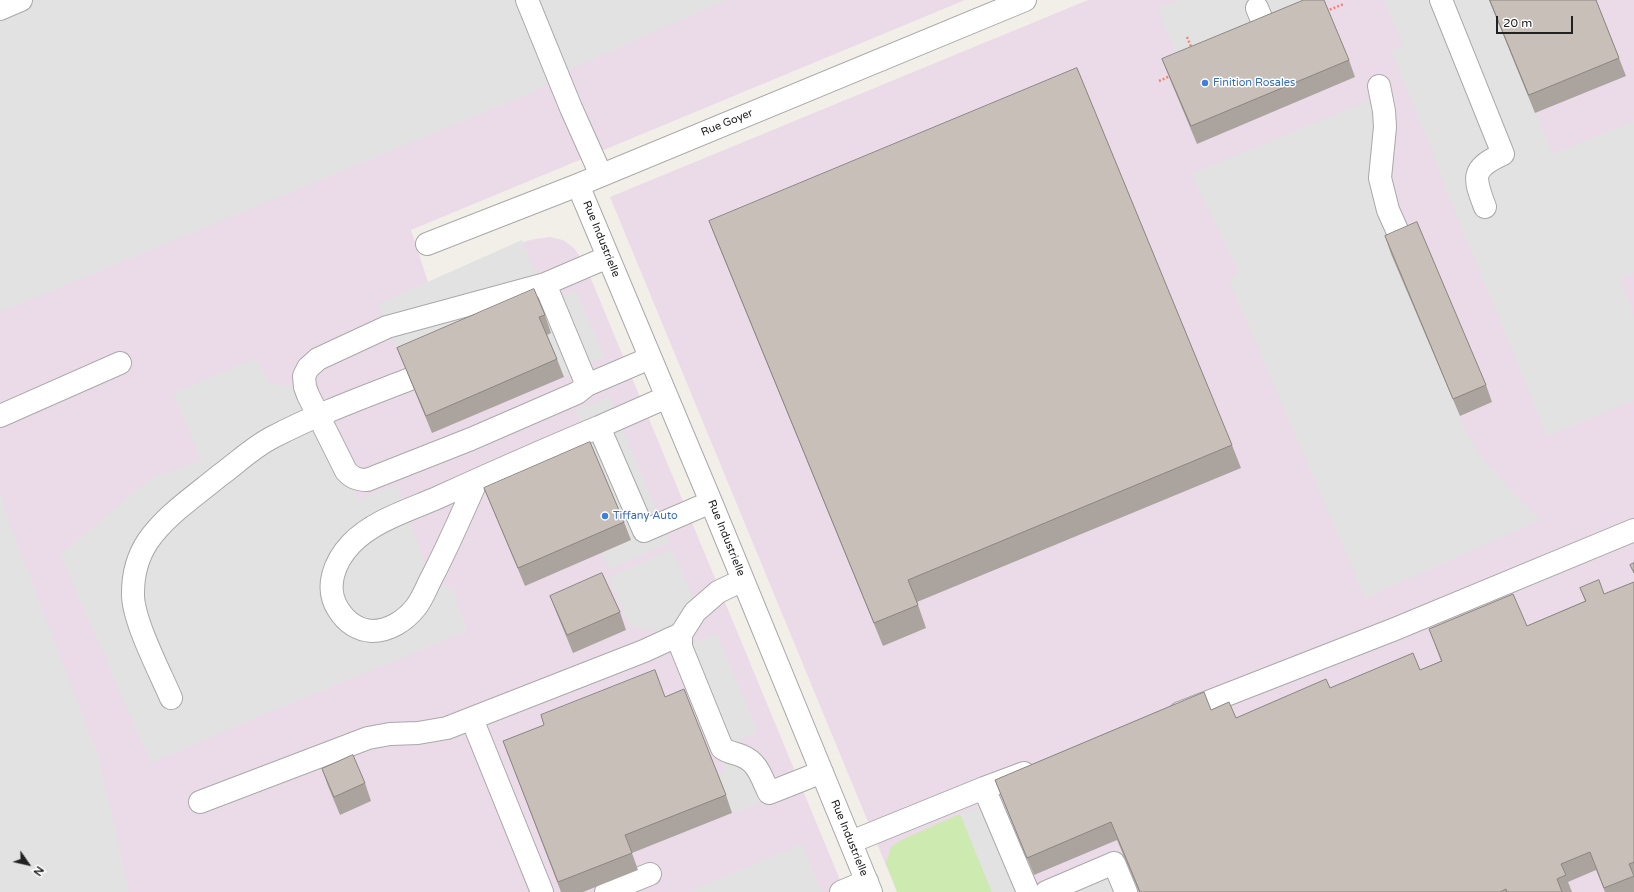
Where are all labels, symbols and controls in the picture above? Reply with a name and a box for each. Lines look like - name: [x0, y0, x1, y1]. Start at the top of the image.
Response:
- scale bar: [1498, 8, 1575, 34]
- text: 20 m: [1503, 16, 1532, 30]
- place label: Finition Rosales: [1213, 76, 1295, 90]
- marker: Finition Rosales: [1200, 78, 1210, 88]
- street label: Rue Goyer: [699, 107, 755, 139]
- street label: Rue Industrielle: [580, 199, 622, 279]
- street label: Rue Industrielle: [705, 498, 747, 578]
- place label: Tiffany Auto: [613, 509, 678, 523]
- marker: Tiffany Auto: [600, 511, 610, 521]
- street label: Rue Industrielle: [828, 798, 870, 878]
- north arrow: [8, 844, 48, 884]
- text: N: [31, 864, 46, 878]

